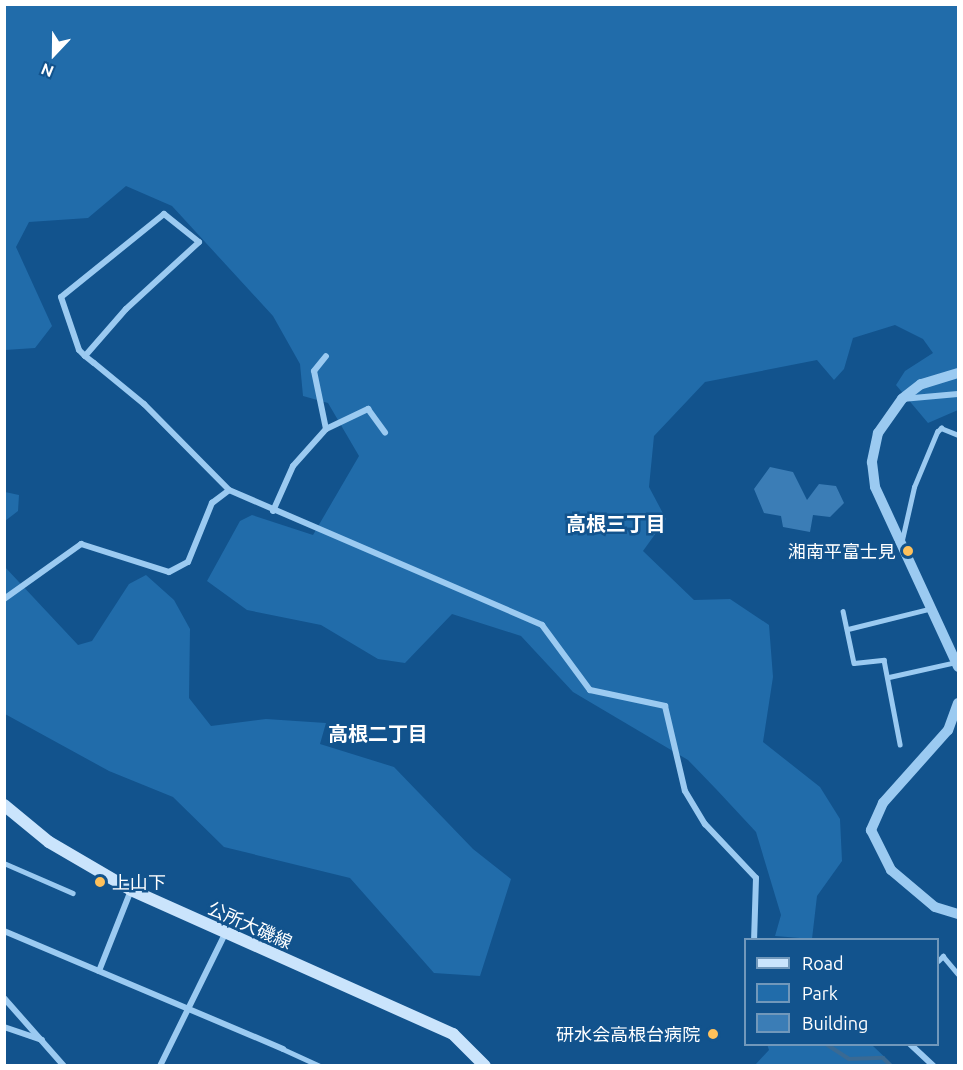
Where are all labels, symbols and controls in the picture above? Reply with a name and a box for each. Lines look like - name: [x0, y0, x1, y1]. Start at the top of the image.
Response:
- north arrow: [24, 24, 84, 84]
- text: N: [38, 60, 56, 81]
- district label: 高根三丁目: [566, 511, 666, 535]
- place label: 湘南平富士見: [788, 540, 896, 562]
- marker: 湘南平富士見: [901, 544, 915, 558]
- district label: 高根二丁目: [328, 721, 428, 745]
- place label: 上山下: [112, 871, 166, 893]
- marker: 上山下: [93, 875, 107, 889]
- street label: 公所大磯線: [204, 897, 296, 953]
- legend: [744, 938, 939, 1046]
- text: Road: [802, 953, 844, 973]
- text: Park: [802, 983, 838, 1003]
- text: Building: [802, 1013, 868, 1033]
- place label: 研水会高根台病院: [556, 1023, 700, 1045]
- marker: 研水会高根台病院: [704, 1025, 722, 1043]

